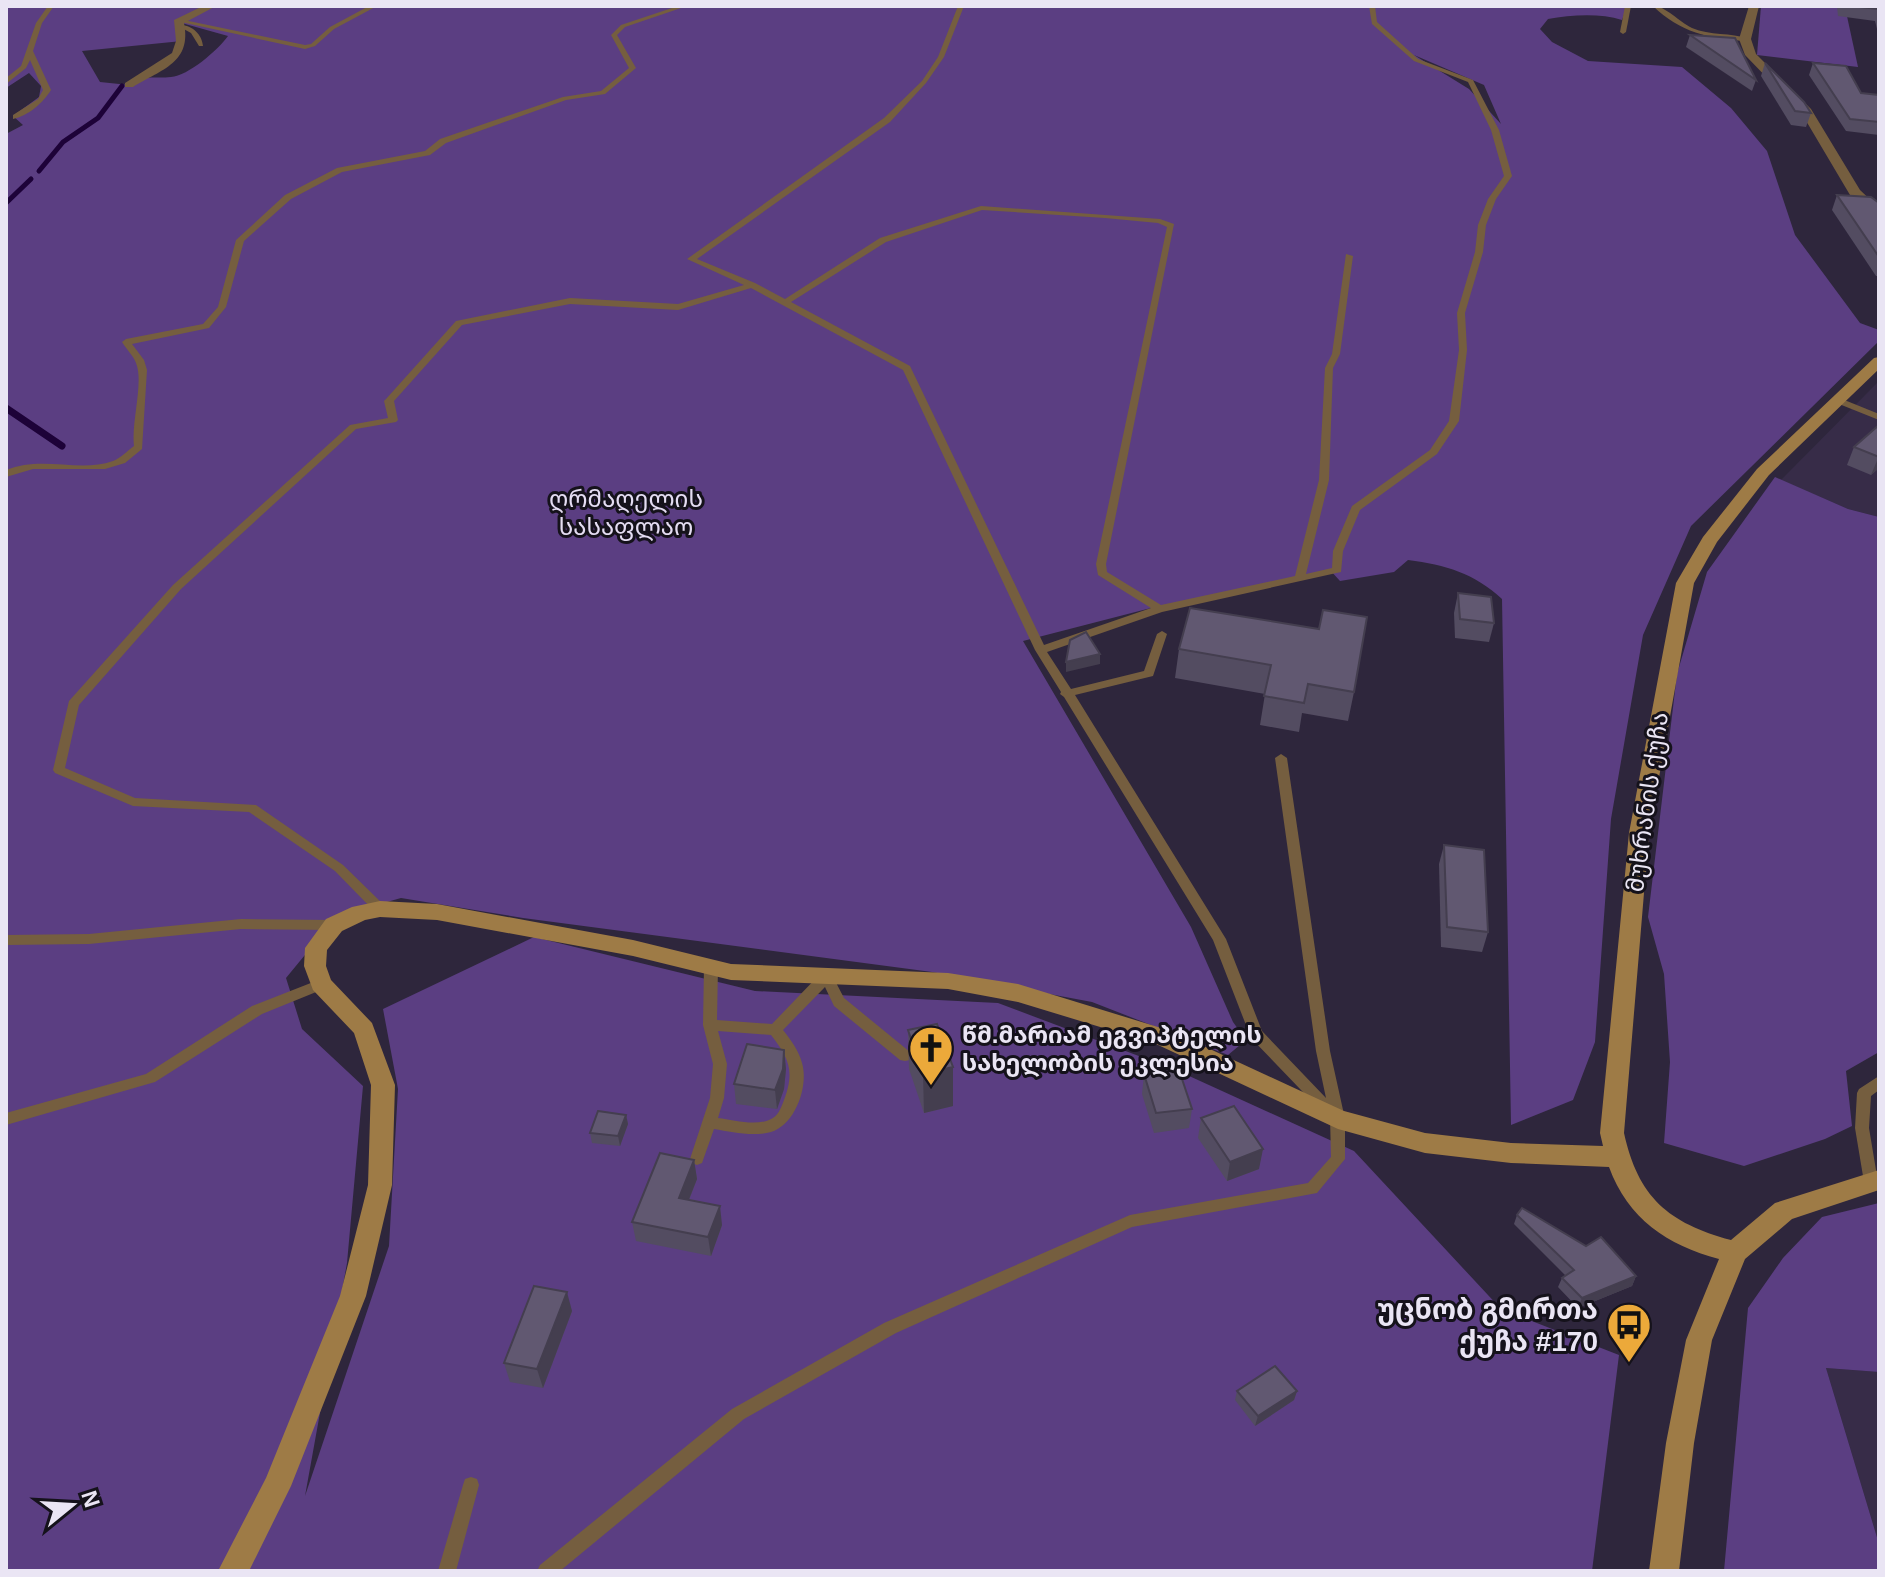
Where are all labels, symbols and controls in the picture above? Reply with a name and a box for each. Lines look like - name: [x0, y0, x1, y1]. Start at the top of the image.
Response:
- park label: ღრმაღელის სასაფლაო: [549, 485, 703, 541]
- street label: მუხრანის ქუჩა: [1621, 710, 1674, 894]
- place label: წმ.მარიამ ეგვიპტელის სახელობის ეკლესია: [962, 1021, 1262, 1077]
- church icon: წმ.მარიამ ეგვიპტელის სახელობის ეკლესია: [907, 1024, 955, 1087]
- place label: უცნობ გმირთა ქუჩა #170: [1377, 1294, 1598, 1358]
- bus stop icon: უცნობ გმირთა ქუჩა #170: [1605, 1301, 1653, 1364]
- north arrow: [32, 1465, 112, 1545]
- text: N: [76, 1488, 105, 1510]

